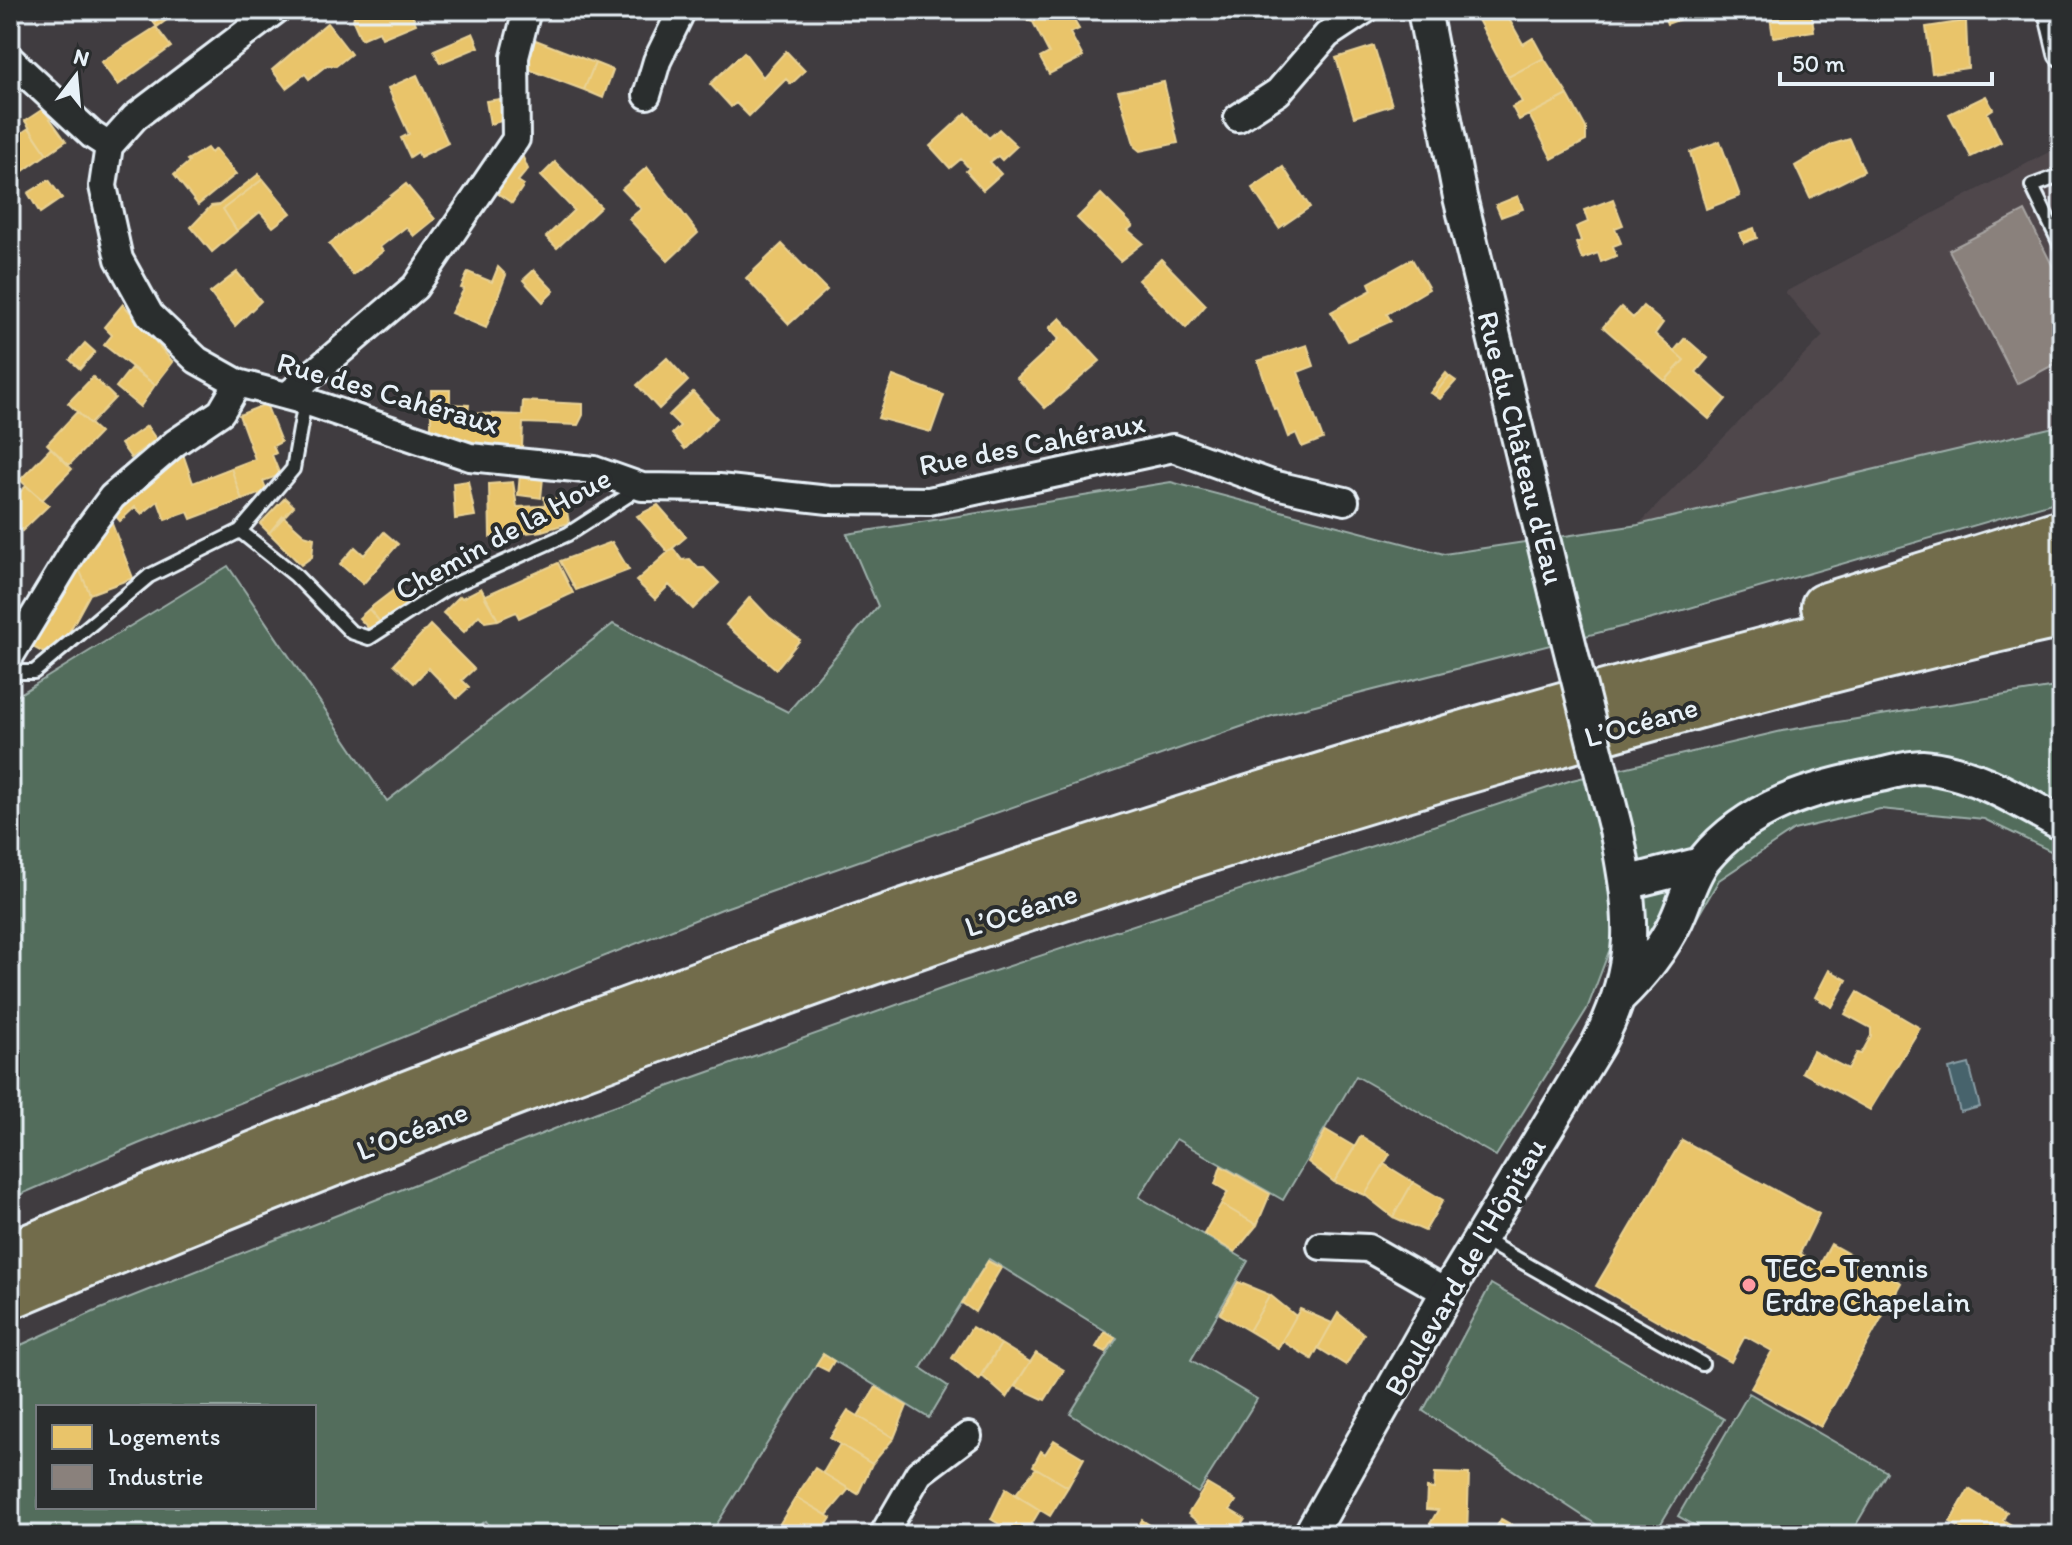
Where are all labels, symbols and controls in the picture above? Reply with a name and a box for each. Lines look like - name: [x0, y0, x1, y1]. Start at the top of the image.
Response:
- north arrow: [36, 36, 116, 116]
- scale bar: [1780, 36, 1992, 86]
- text: N: [71, 42, 92, 72]
- text: 50 m: [1792, 49, 1845, 78]
- street label: Rue du Château d'Eau: [1470, 307, 1573, 588]
- street label: Rue des Cahéraux: [273, 343, 504, 442]
- street label: Rue des Cahéraux: [916, 403, 1148, 484]
- street label: Chemin de la Houe: [388, 459, 617, 608]
- street label: L’Océane: [1580, 688, 1702, 755]
- street label: L’Océane: [960, 874, 1082, 945]
- street label: L’Océane: [351, 1092, 473, 1169]
- street label: Boulevard de l'Hôpitau: [1375, 1131, 1554, 1403]
- place label: TEC - Tennis Erdre Chapelain: [1765, 1249, 1971, 1320]
- marker: TEC - Tennis Erdre Chapelain: [1740, 1276, 1758, 1294]
- legend: [36, 1405, 316, 1509]
- text: Logements: [108, 1422, 220, 1451]
- text: Industrie: [108, 1462, 203, 1491]

